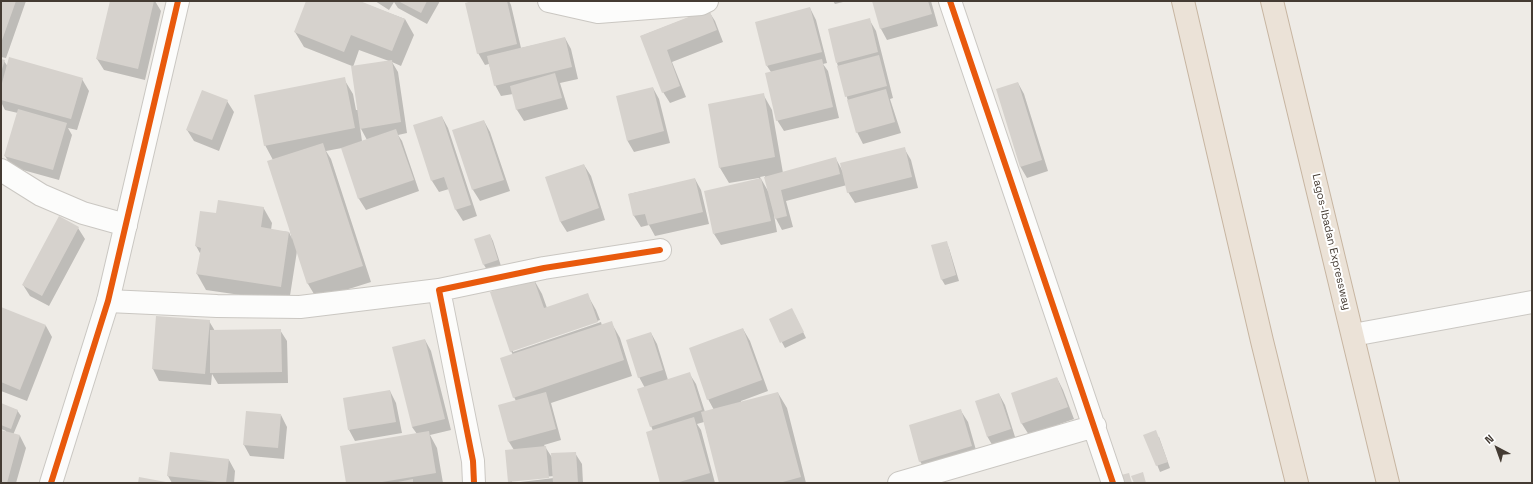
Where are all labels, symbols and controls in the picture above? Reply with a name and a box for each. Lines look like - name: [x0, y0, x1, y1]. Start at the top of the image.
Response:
- street label: Lagos-Ibadan Expressway: [1309, 173, 1353, 311]
- north arrow: [1477, 428, 1517, 468]
- text: N: [1482, 431, 1497, 447]

